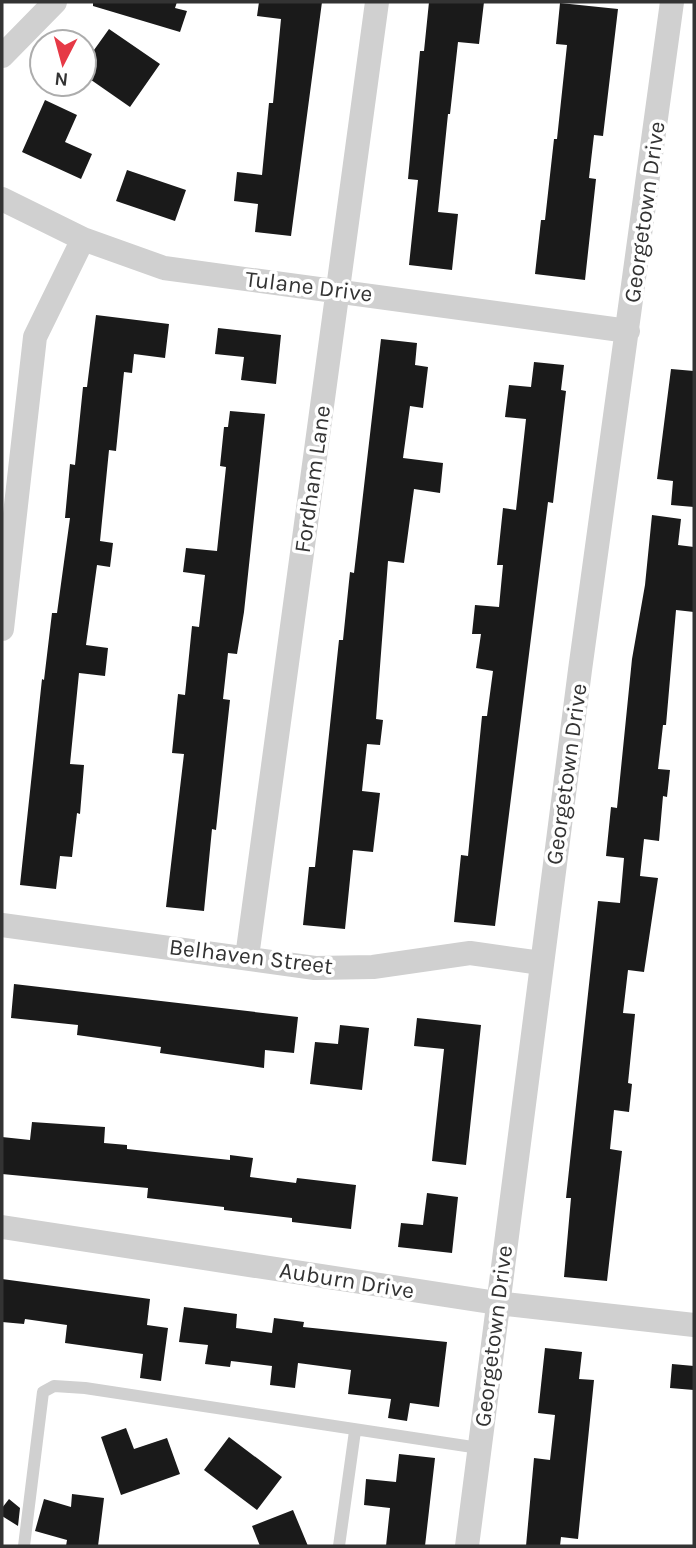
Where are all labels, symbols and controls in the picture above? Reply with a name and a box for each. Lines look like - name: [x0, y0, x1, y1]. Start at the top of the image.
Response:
- north arrow: [28, 28, 98, 98]
- text: N: [53, 67, 69, 91]
- street label: Georgetown Drive: [618, 120, 671, 304]
- street label: Tulane Drive: [244, 265, 374, 308]
- street label: Fordham Lane: [289, 404, 336, 554]
- street label: Georgetown Drive: [540, 682, 593, 866]
- street label: Belhaven Street: [167, 933, 335, 980]
- street label: Georgetown Drive: [469, 1244, 518, 1428]
- street label: Auburn Drive: [278, 1257, 416, 1304]

